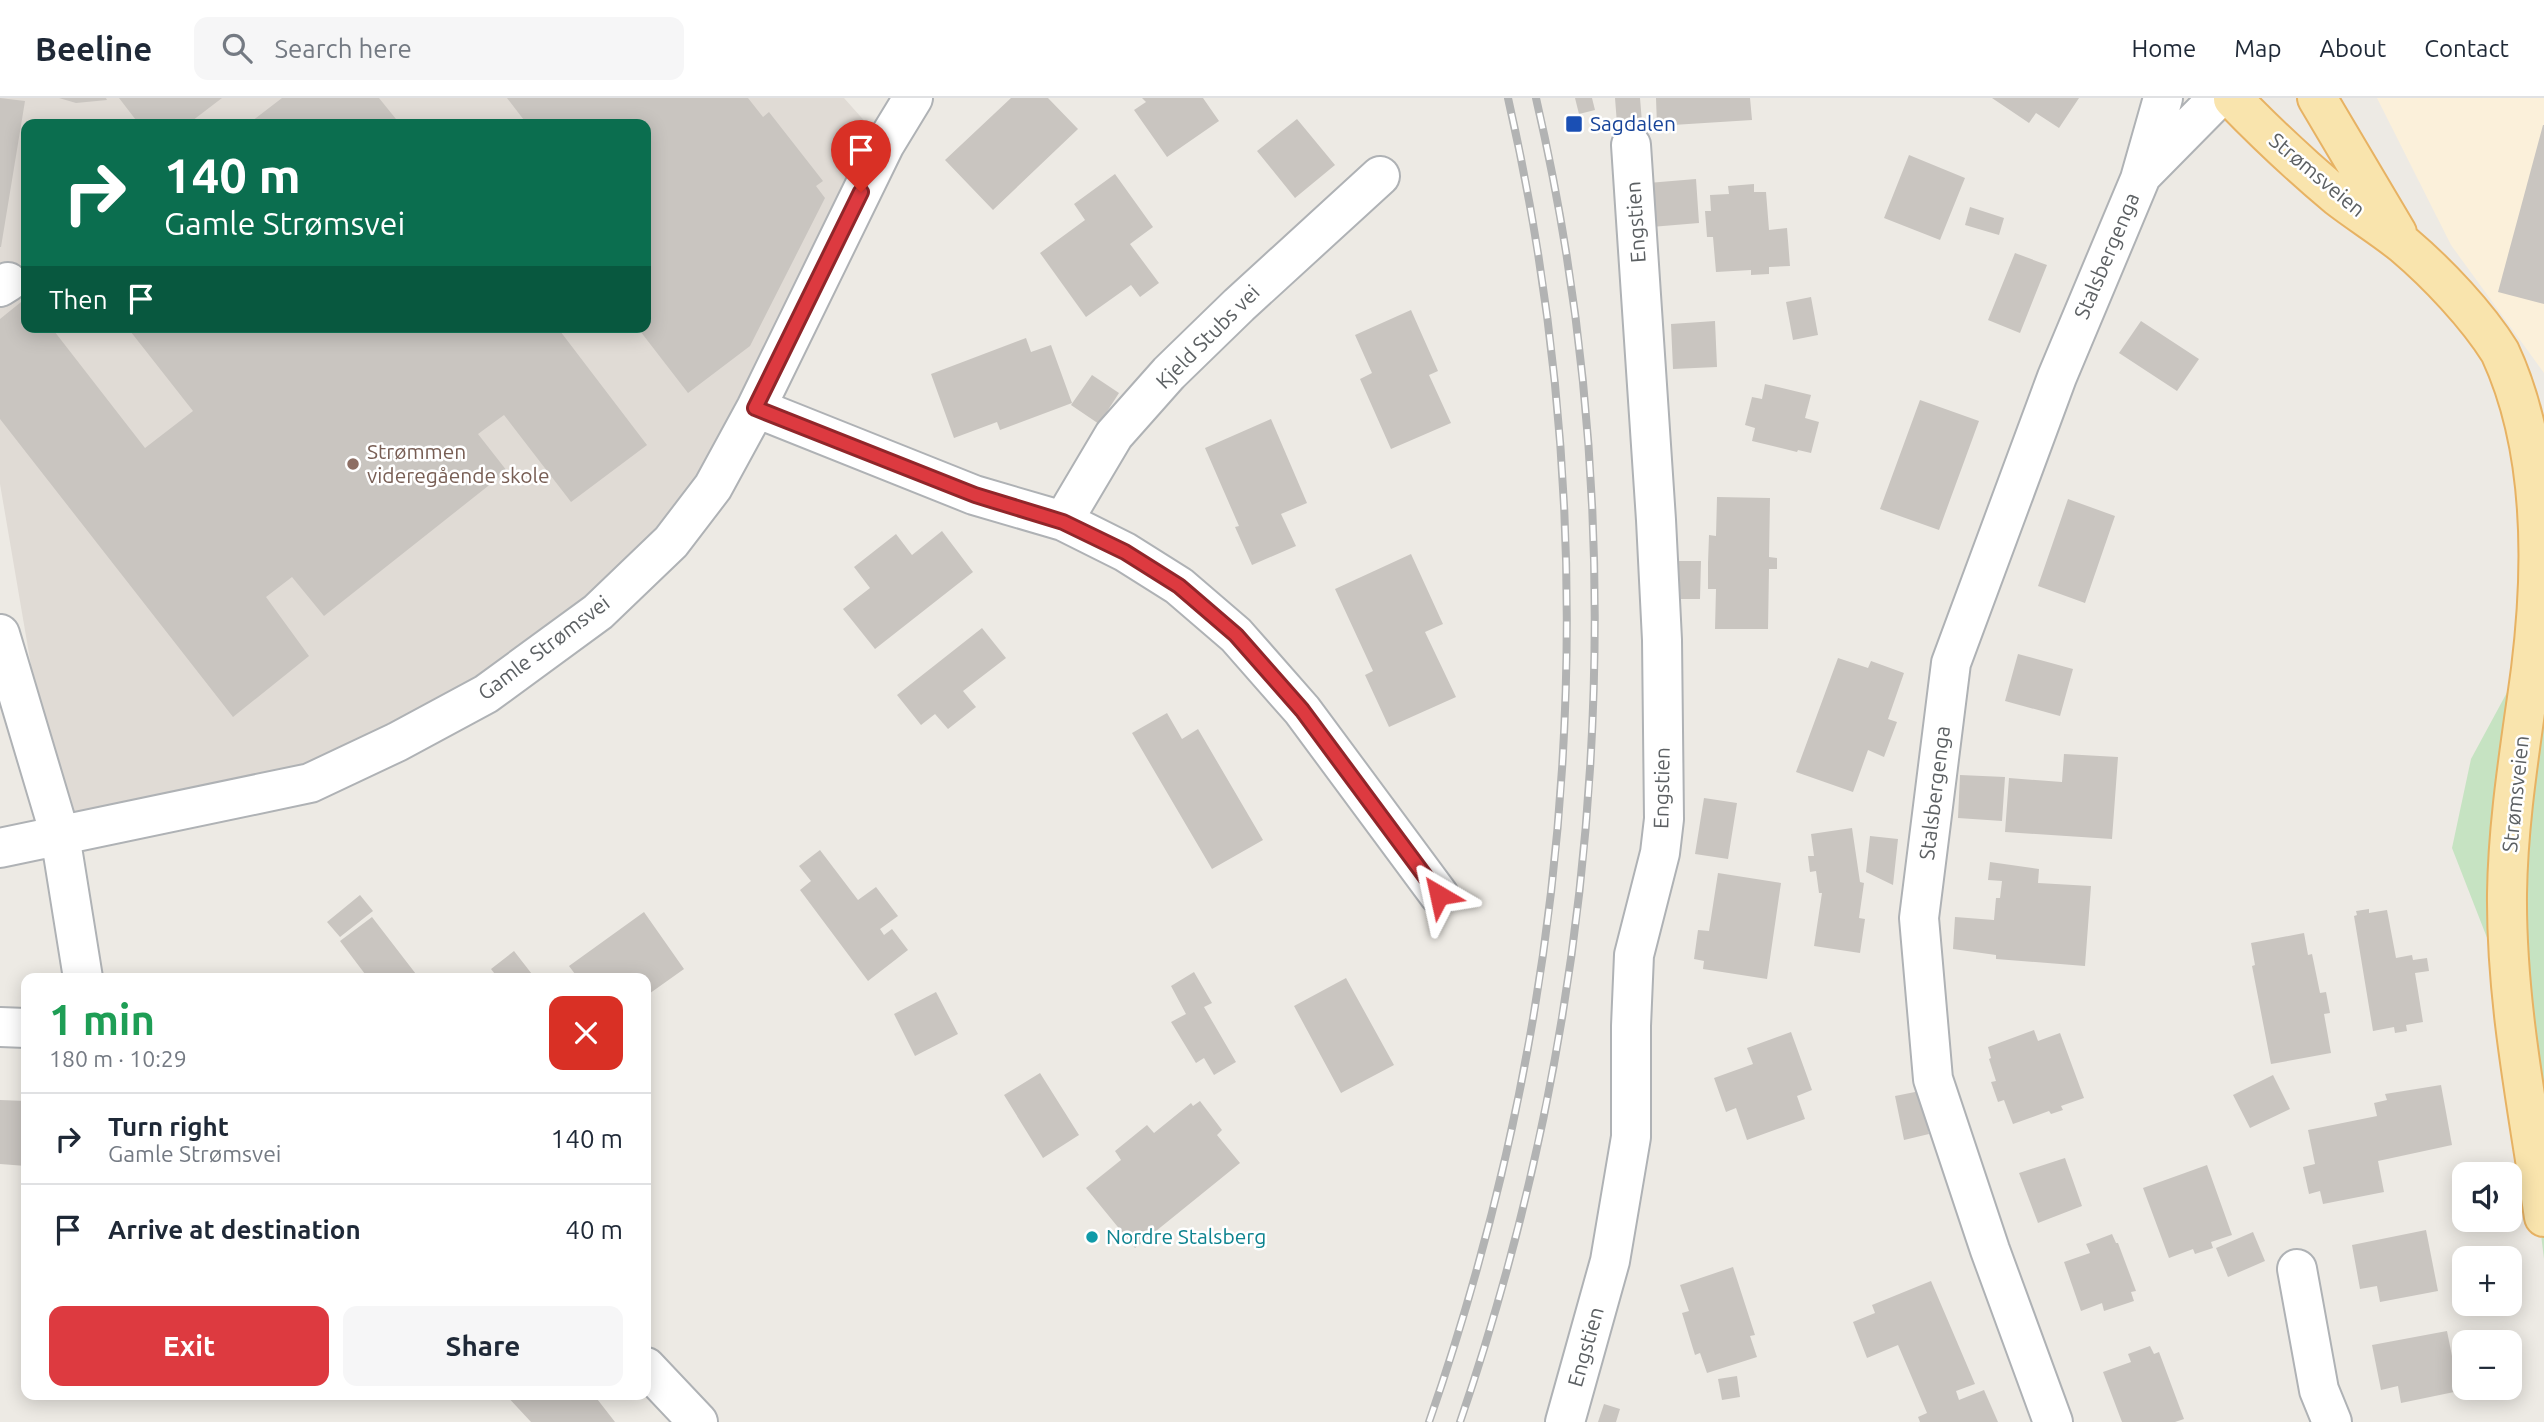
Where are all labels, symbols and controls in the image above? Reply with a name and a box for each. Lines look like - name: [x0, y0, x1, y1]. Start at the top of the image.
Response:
- search box: [194, 17, 684, 80]
- icon: search: [218, 29, 256, 67]
- text: Beeline: [35, 30, 152, 67]
- text: Search here: [274, 34, 412, 63]
- text: Home: [2131, 35, 2196, 62]
- text: Map: [2234, 35, 2281, 62]
- text: About: [2319, 35, 2386, 62]
- text: Contact: [2424, 35, 2509, 62]
- place label: Sagdalen: [1590, 111, 1676, 135]
- marker: Sagdalen: [1564, 114, 1584, 134]
- pin: [831, 120, 891, 192]
- street label: Strømsveien: [2265, 127, 2370, 221]
- icon: arrive: [842, 131, 880, 169]
- icon: right: [49, 147, 140, 238]
- text: 140 m: [164, 147, 301, 202]
- street label: Engstien: [1620, 180, 1650, 264]
- street label: Stalsbergenga: [2069, 189, 2143, 322]
- text: Gamle Strømsvei: [164, 205, 405, 241]
- icon: arrive: [122, 280, 160, 318]
- street label: Kjeld Stubs vei: [1151, 280, 1264, 393]
- text: Then: [49, 285, 108, 314]
- place label: Strømmen videregående skole: [367, 439, 550, 487]
- marker: Strømmen videregående skole: [345, 456, 361, 472]
- street label: Gamle Strømsvei: [473, 590, 614, 704]
- street label: Stalsbergenga: [1914, 724, 1954, 861]
- street label: Strømsveien: [2497, 734, 2533, 853]
- street label: Engstien: [1648, 747, 1674, 829]
- position arrow: [1402, 858, 1476, 932]
- text: 1 min: [49, 996, 155, 1043]
- button: close: [549, 996, 623, 1070]
- text: 180 m · 10:29: [49, 1046, 187, 1071]
- text: Turn right: [108, 1112, 229, 1141]
- icon: right: [49, 1120, 87, 1158]
- text: 140 m: [551, 1124, 623, 1153]
- text: Gamle Strømsvei: [108, 1141, 281, 1166]
- map controls: [2452, 1162, 2522, 1400]
- button: sound: [2452, 1162, 2522, 1232]
- icon: arrive: [49, 1211, 87, 1249]
- text: Arrive at destination: [108, 1215, 361, 1244]
- text: 40 m: [565, 1215, 623, 1244]
- place label: Nordre Stalsberg: [1106, 1224, 1266, 1248]
- marker: Nordre Stalsberg: [1084, 1229, 1100, 1245]
- button: +: [2452, 1246, 2522, 1316]
- street label: Engstien: [1562, 1304, 1608, 1389]
- button: Exit: [49, 1306, 329, 1386]
- button: Share: [343, 1306, 623, 1386]
- button: −: [2452, 1330, 2522, 1400]

